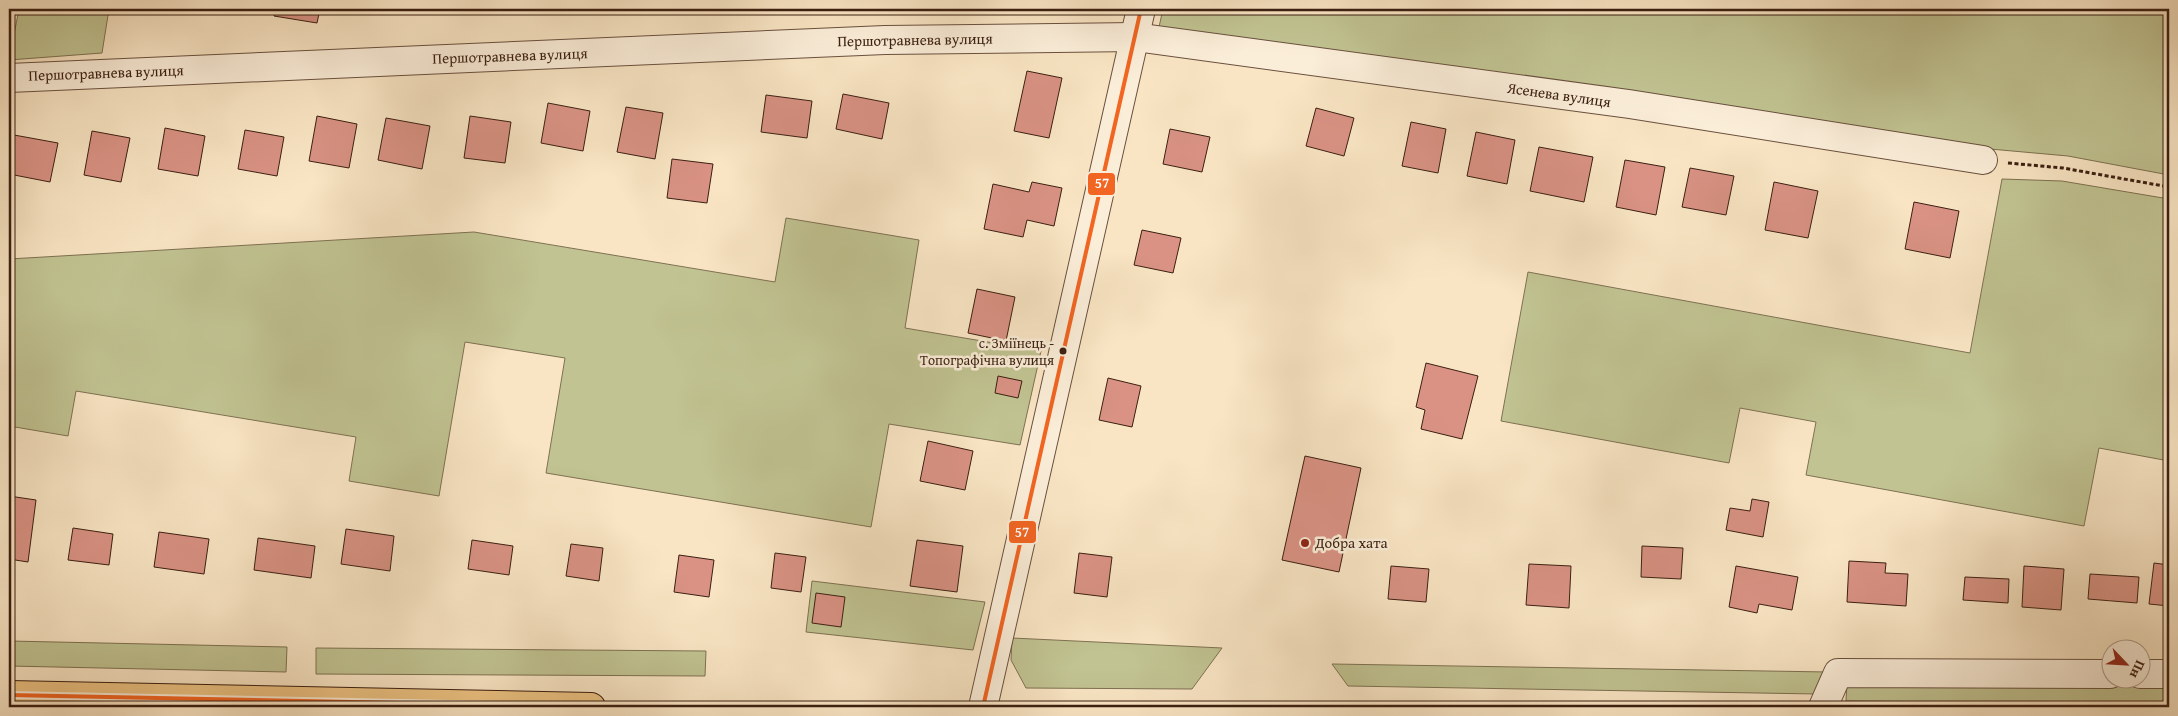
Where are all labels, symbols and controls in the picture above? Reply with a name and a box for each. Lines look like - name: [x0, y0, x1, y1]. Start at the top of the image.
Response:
- street label: Першотравнева вулиця: [837, 28, 993, 51]
- street label: Першотравнева вулиця: [432, 42, 588, 69]
- street label: Першотравнева вулиця: [28, 59, 184, 86]
- street label: Ясенева вулиця: [1505, 77, 1613, 112]
- line badge: 57: [1087, 172, 1116, 196]
- text: 57: [1095, 173, 1109, 193]
- place label: с. Зміїнець - Топографічна вулиця: [920, 333, 1054, 370]
- marker: с. Зміїнець - Топографічна вулиця: [1058, 346, 1068, 356]
- line badge: 57: [1008, 520, 1037, 544]
- text: 57: [1015, 522, 1029, 542]
- place label: Добра хата: [1314, 532, 1388, 553]
- marker: Добра хата: [1299, 537, 1311, 549]
- north arrow: [2100, 638, 2150, 688]
- text: Пн: [2125, 657, 2151, 682]

